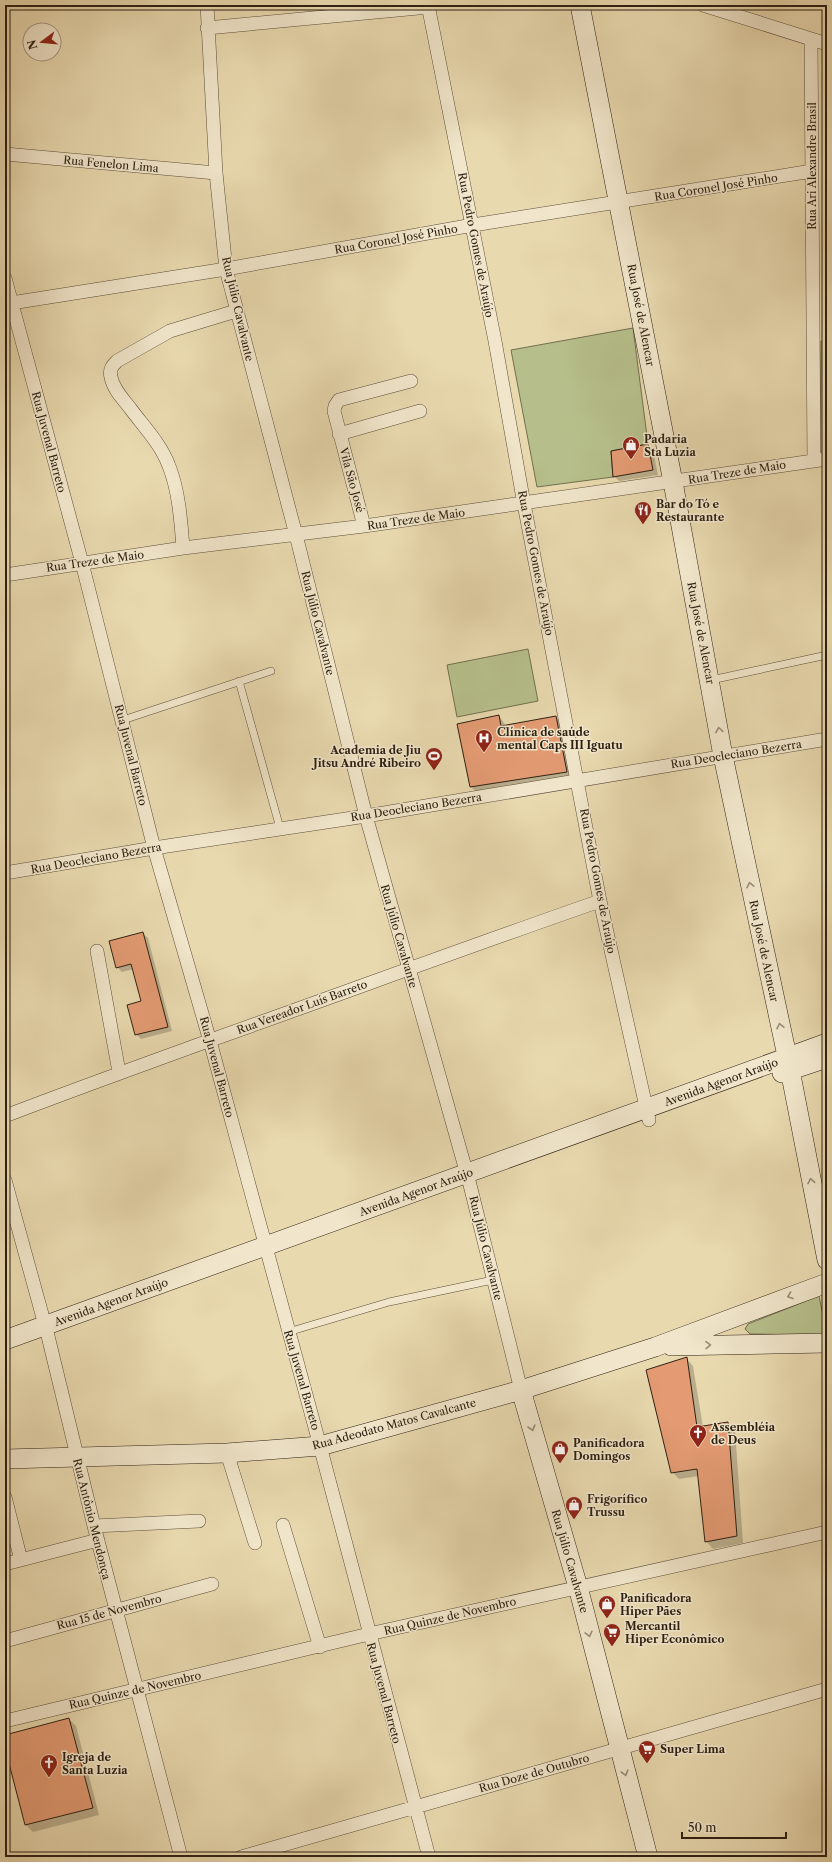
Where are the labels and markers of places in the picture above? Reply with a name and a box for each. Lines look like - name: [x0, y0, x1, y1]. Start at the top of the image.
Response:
- place label: Padaria Sta Luzia: [644, 432, 696, 459]
- shop icon: Padaria Sta Luzia: [621, 435, 641, 460]
- place label: Bar do Tó e Restaurante: [656, 497, 725, 524]
- restaurant icon: Bar do Tó e Restaurante: [633, 500, 653, 525]
- place label: Clínica de saúde mental Caps III Iguatu: [497, 725, 623, 752]
- hospital icon: Clínica de saúde mental Caps III Iguatu: [474, 728, 494, 753]
- place label: Academia de Jiu Jitsu André Ribeiro: [311, 743, 422, 770]
- sports icon: Academia de Jiu Jitsu André Ribeiro: [424, 746, 444, 771]
- place label: Assembléia de Deus: [710, 1420, 776, 1447]
- church icon: Assembléia de Deus: [688, 1423, 708, 1448]
- place label: Panificadora Domingos: [573, 1436, 645, 1463]
- shop icon: Panificadora Domingos: [550, 1439, 570, 1464]
- place label: Frigorífico Trussu: [587, 1492, 647, 1519]
- shop icon: Frigorífico Trussu: [564, 1495, 584, 1520]
- place label: Panificadora Hiper Pães: [620, 1591, 692, 1618]
- shop icon: Panificadora Hiper Pães: [597, 1594, 617, 1619]
- place label: Mercantil Hiper Econômico: [625, 1619, 724, 1646]
- supermarket icon: Mercantil Hiper Econômico: [602, 1622, 622, 1647]
- supermarket icon: Super Lima: [637, 1739, 657, 1764]
- place label: Super Lima: [660, 1742, 726, 1756]
- place label: Igreja de Santa Luzia: [62, 1750, 128, 1777]
- church icon: Igreja de Santa Luzia: [39, 1753, 59, 1778]

